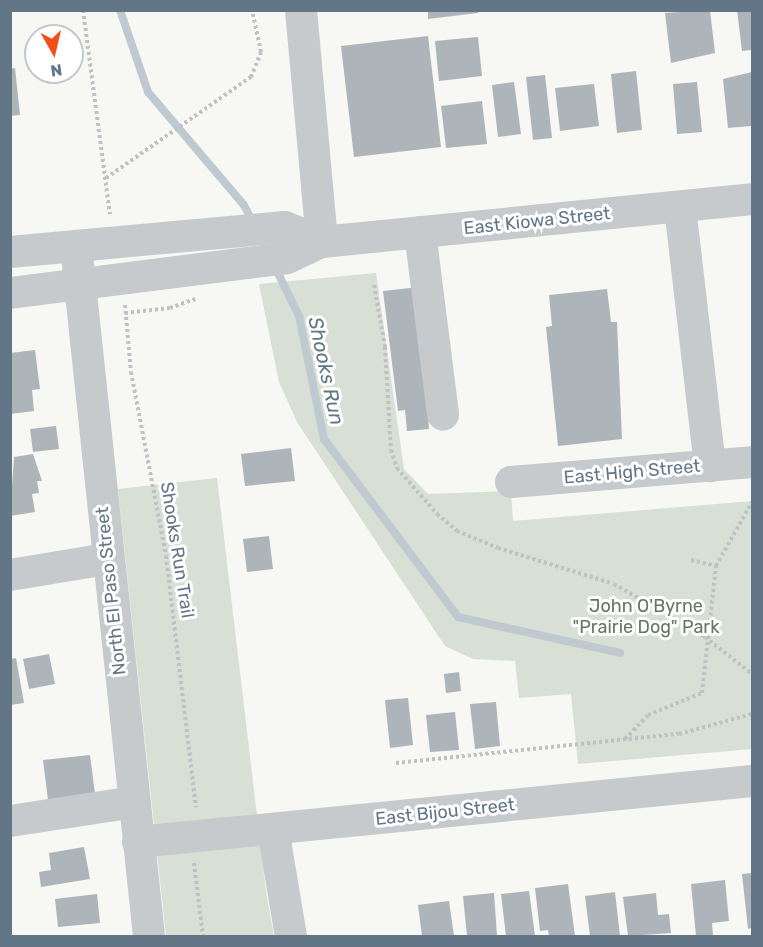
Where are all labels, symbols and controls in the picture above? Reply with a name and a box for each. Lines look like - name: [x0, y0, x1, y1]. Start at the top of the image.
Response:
- north arrow: [24, 24, 84, 84]
- text: N: [49, 60, 63, 81]
- street label: East Kiowa Street: [463, 203, 611, 239]
- water label: Shooks Run: [303, 315, 349, 427]
- street label: East High Street: [563, 455, 701, 489]
- street label: Shooks Run Trail: [156, 480, 198, 620]
- street label: North El Paso Street: [91, 506, 131, 676]
- park label: John O'Byrne "Prairie Dog" Park: [573, 596, 719, 638]
- street label: East Bijou Street: [374, 794, 516, 830]

